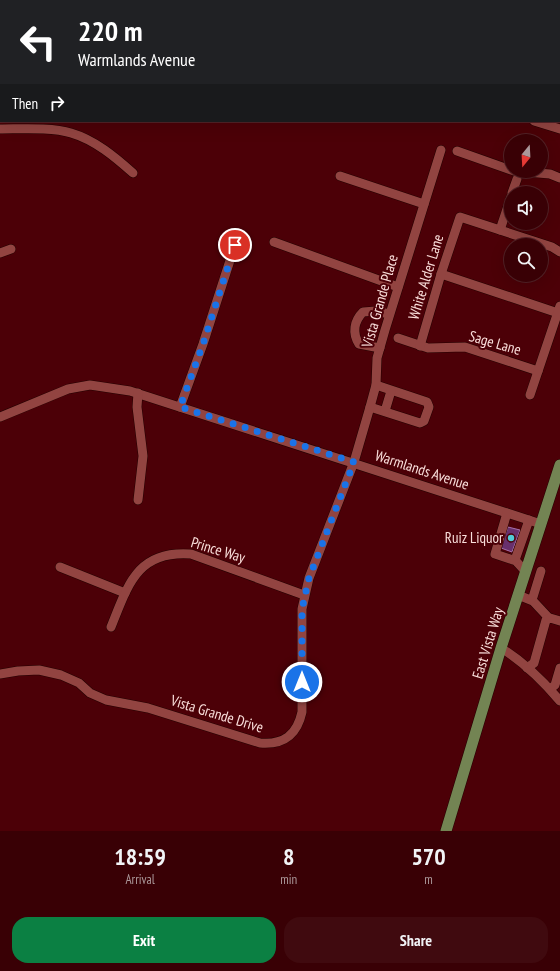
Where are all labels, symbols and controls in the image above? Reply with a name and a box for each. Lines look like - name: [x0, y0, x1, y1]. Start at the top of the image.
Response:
- text: 220 m: [78, 12, 142, 49]
- icon: left: [12, 16, 64, 68]
- text: Warmlands Avenue: [78, 48, 195, 71]
- icon: right: [46, 92, 68, 114]
- text: Then: [12, 94, 38, 113]
- north arrow: [504, 134, 548, 178]
- map controls: [504, 134, 548, 282]
- button: sound: [504, 186, 548, 230]
- pin: [218, 228, 252, 262]
- street label: White Alder Lane: [404, 232, 448, 322]
- icon: arrive: [224, 234, 246, 256]
- button: search: [504, 238, 548, 282]
- street label: Vista Grande Place: [357, 252, 402, 351]
- street label: Sage Lane: [467, 326, 523, 359]
- street label: Warmlands Avenue: [373, 445, 472, 494]
- place label: Ruiz Liquor: [445, 528, 504, 547]
- street label: Prince Way: [189, 532, 248, 567]
- marker: Ruiz Liquor: [506, 533, 516, 543]
- street label: East Vista Way: [468, 604, 508, 681]
- position arrow: [281, 661, 323, 703]
- street label: Vista Grande Drive: [168, 690, 266, 737]
- text: 18:59: [114, 841, 166, 872]
- text: 8: [283, 841, 294, 872]
- text: 570: [411, 841, 446, 872]
- text: Arrival: [125, 871, 155, 888]
- text: min: [280, 871, 297, 888]
- text: m: [424, 871, 433, 888]
- button: Exit: [12, 917, 276, 963]
- button: Share: [284, 917, 548, 963]

